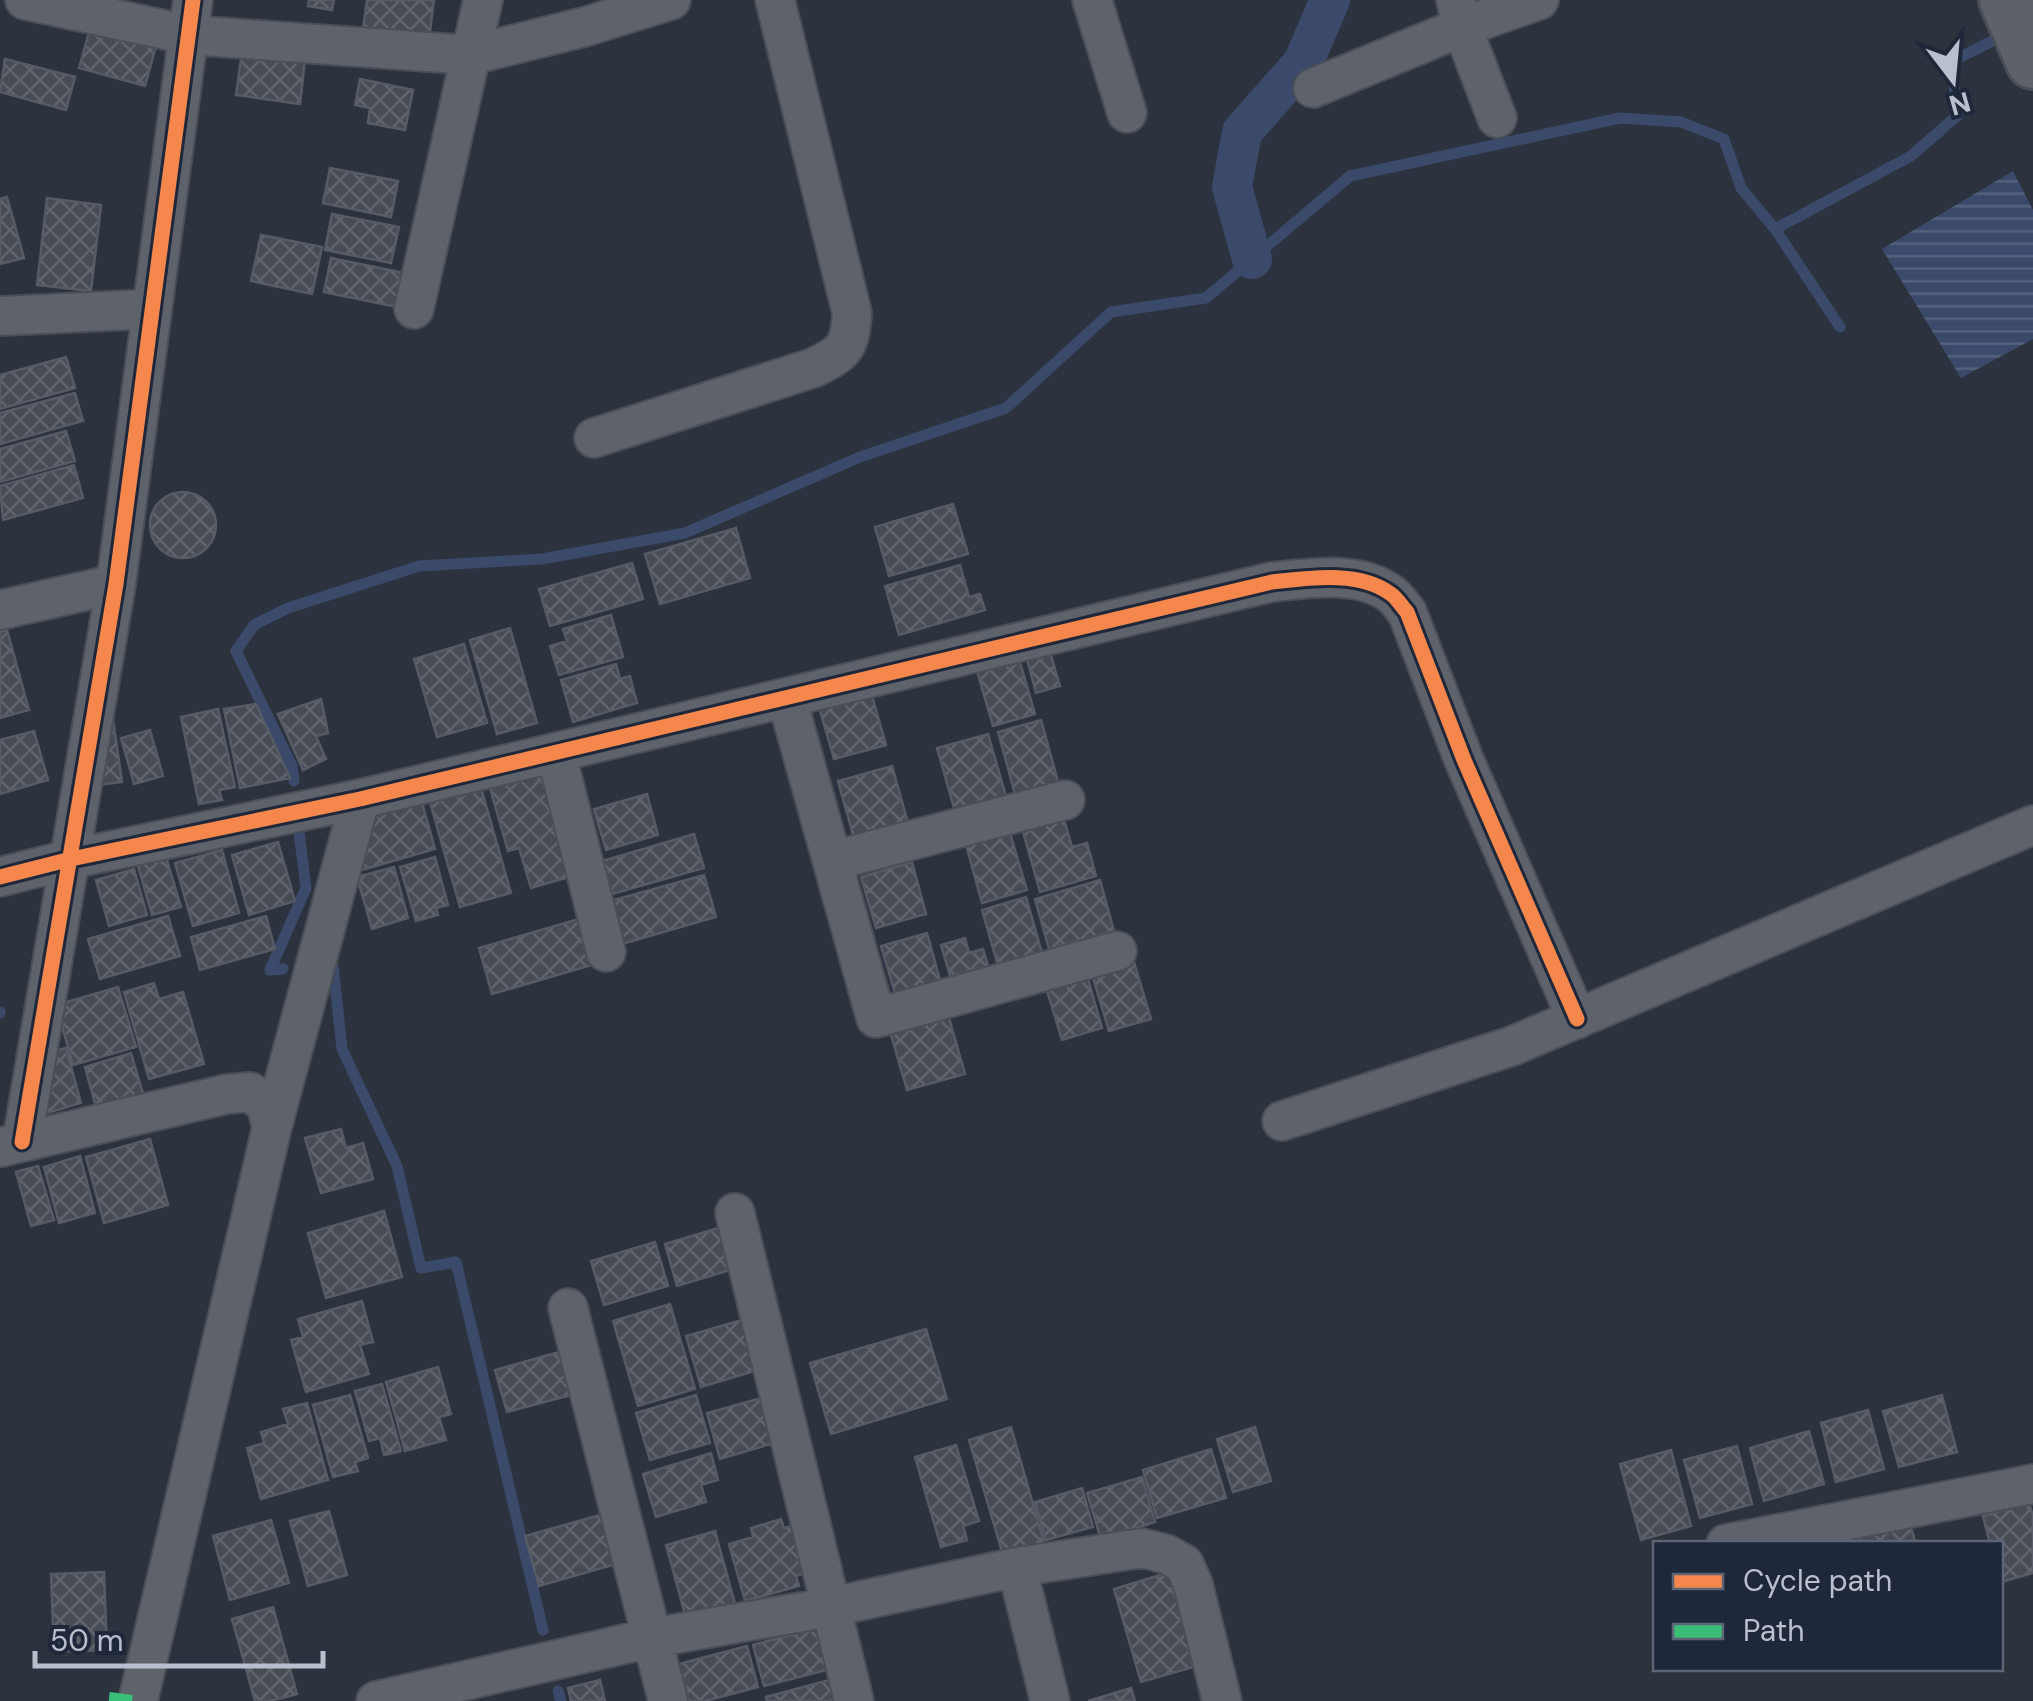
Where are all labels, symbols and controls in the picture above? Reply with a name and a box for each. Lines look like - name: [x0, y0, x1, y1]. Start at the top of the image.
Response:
- north arrow: [1903, 30, 2003, 130]
- text: N: [1945, 83, 1975, 124]
- legend: [1653, 1541, 2003, 1671]
- text: Cycle path: [1743, 1561, 1892, 1600]
- scale bar: [35, 1606, 322, 1668]
- text: Path: [1743, 1611, 1805, 1650]
- text: 50 m: [50, 1621, 124, 1660]

